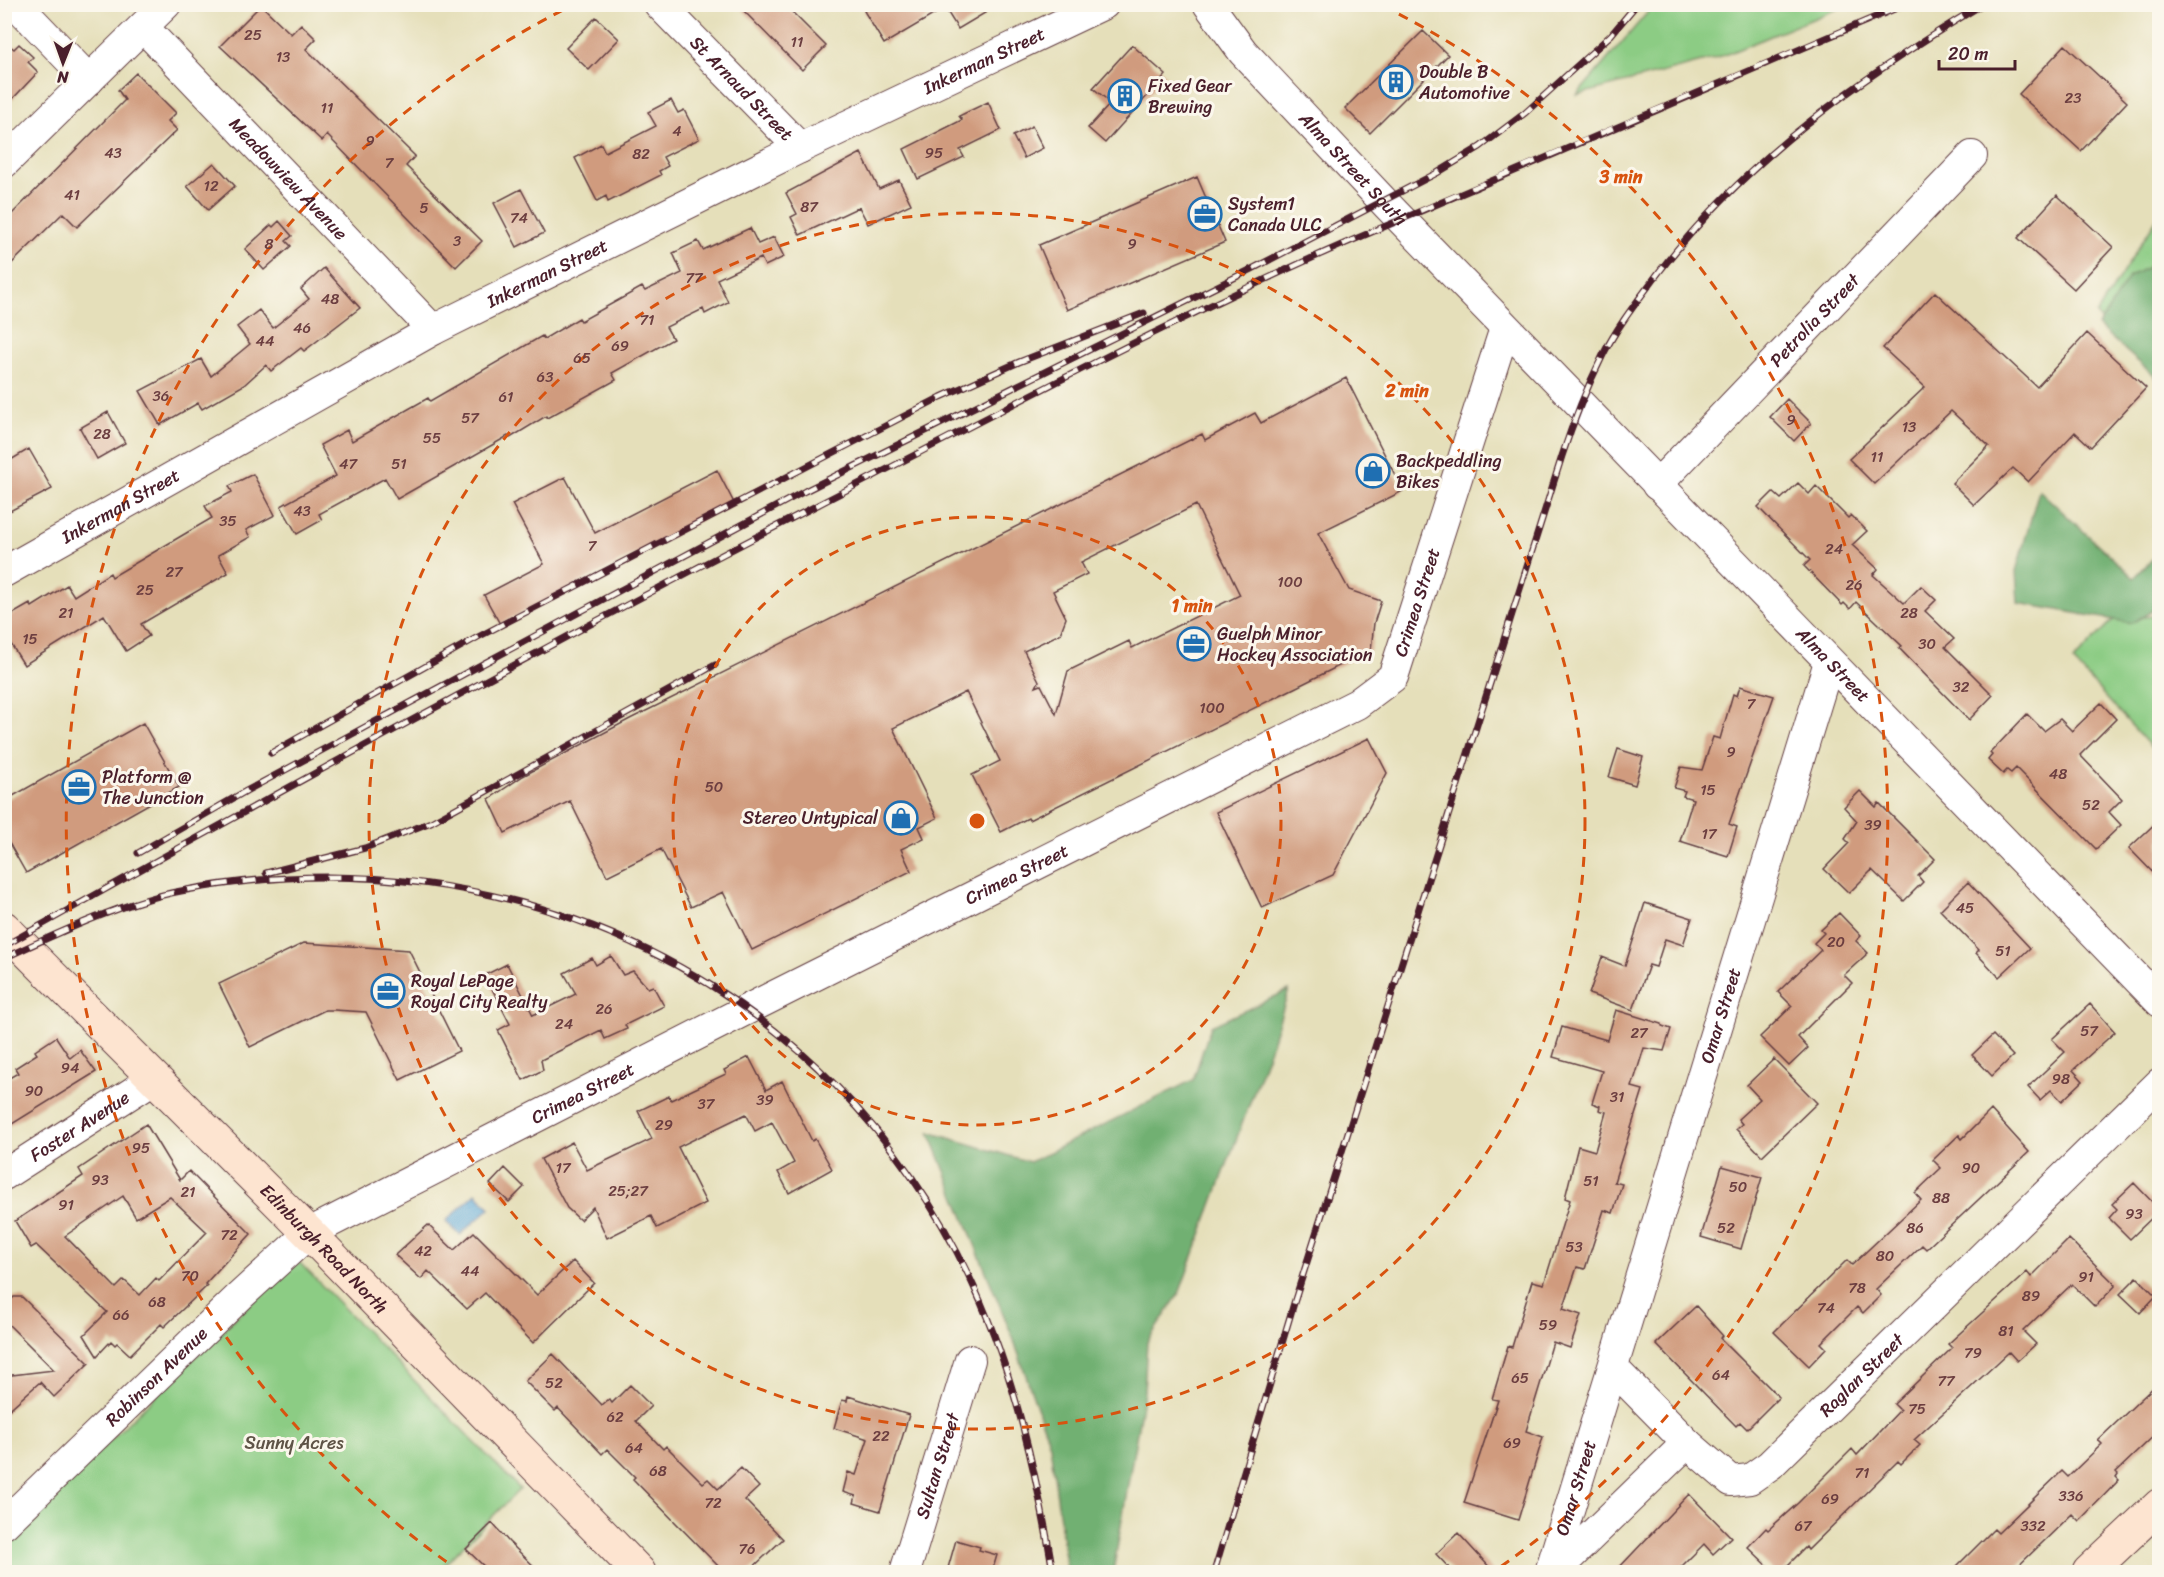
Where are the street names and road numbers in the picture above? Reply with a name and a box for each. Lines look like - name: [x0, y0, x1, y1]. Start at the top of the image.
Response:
- street label: Inkerman Street: [917, 18, 1051, 104]
- street label: St Arnaud Street: [682, 28, 801, 149]
- street label: Alma Street South: [1290, 103, 1415, 234]
- street label: Meadowview Avenue: [221, 109, 355, 248]
- street label: Inkerman Street: [480, 230, 614, 318]
- street label: Petrolia Street: [1762, 265, 1868, 375]
- street label: Inkerman Street: [54, 460, 186, 553]
- street label: Crimea Street: [1385, 544, 1449, 661]
- street label: Alma Street: [1787, 618, 1878, 711]
- street label: Crimea Street: [959, 835, 1074, 914]
- street label: Omar Street: [1691, 964, 1750, 1067]
- street label: Crimea Street: [525, 1053, 640, 1133]
- street label: Foster Avenue: [23, 1082, 136, 1171]
- street label: Edinburgh Road North: [252, 1176, 396, 1322]
- street label: Robinson Avenue: [98, 1319, 216, 1434]
- street label: Raglan Street: [1811, 1325, 1913, 1425]
- street label: Sultan Street: [906, 1408, 969, 1523]
- street label: Omar Street: [1546, 1436, 1606, 1540]

